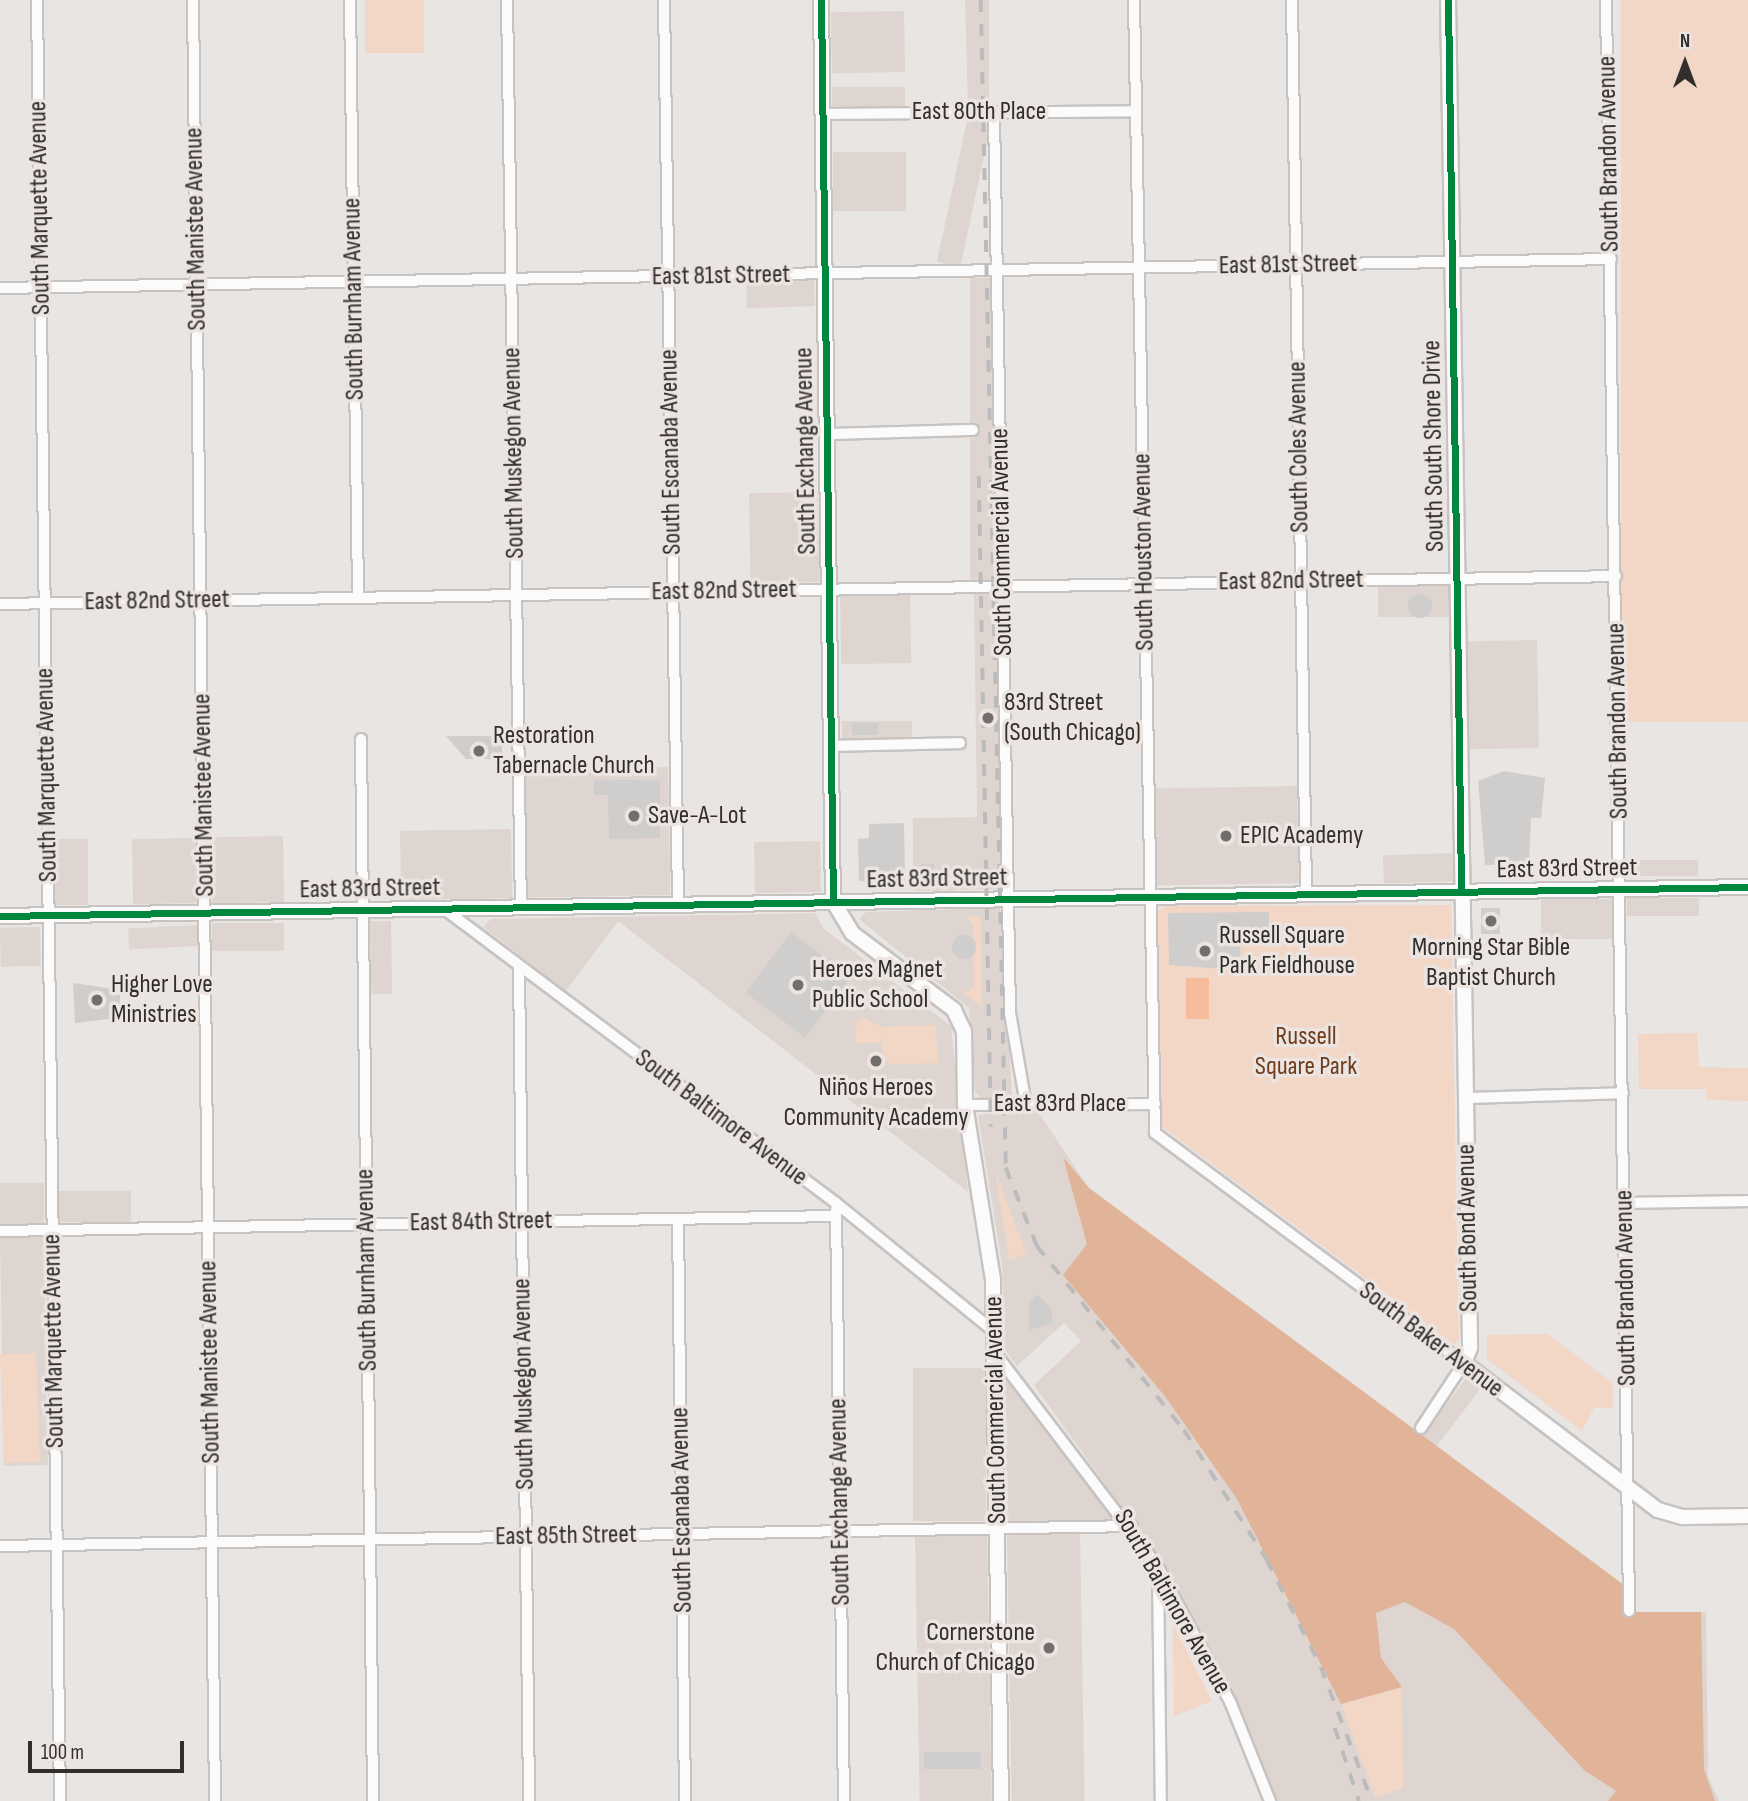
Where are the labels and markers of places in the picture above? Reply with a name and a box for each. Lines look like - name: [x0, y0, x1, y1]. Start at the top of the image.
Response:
- place label: 83rd Street (South Chicago): [1004, 687, 1141, 748]
- marker: 83rd Street (South Chicago): [978, 708, 998, 728]
- place label: Restoration Tabernacle Church: [493, 720, 655, 782]
- marker: Restoration Tabernacle Church: [471, 743, 487, 759]
- place label: Save-A-Lot: [648, 800, 747, 832]
- marker: Save-A-Lot: [626, 808, 642, 824]
- place label: EPIC Academy: [1240, 820, 1363, 852]
- marker: EPIC Academy: [1218, 828, 1234, 844]
- marker: Morning Star Bible Baptist Church: [1483, 913, 1499, 929]
- place label: Russell Square Park Fieldhouse: [1219, 920, 1355, 982]
- place label: Morning Star Bible Baptist Church: [1412, 932, 1570, 993]
- marker: Russell Square Park Fieldhouse: [1197, 943, 1213, 959]
- place label: Heroes Magnet Public School: [812, 954, 943, 1016]
- place label: Higher Love Ministries: [111, 969, 213, 1030]
- marker: Heroes Magnet Public School: [790, 977, 806, 993]
- marker: Higher Love Ministries: [89, 992, 105, 1008]
- marker: Niños Heroes Community Academy: [868, 1053, 884, 1069]
- place label: Niños Heroes Community Academy: [783, 1072, 969, 1134]
- place label: Cornerstone Church of Chicago: [876, 1617, 1035, 1678]
- marker: Cornerstone Church of Chicago: [1041, 1640, 1057, 1656]

